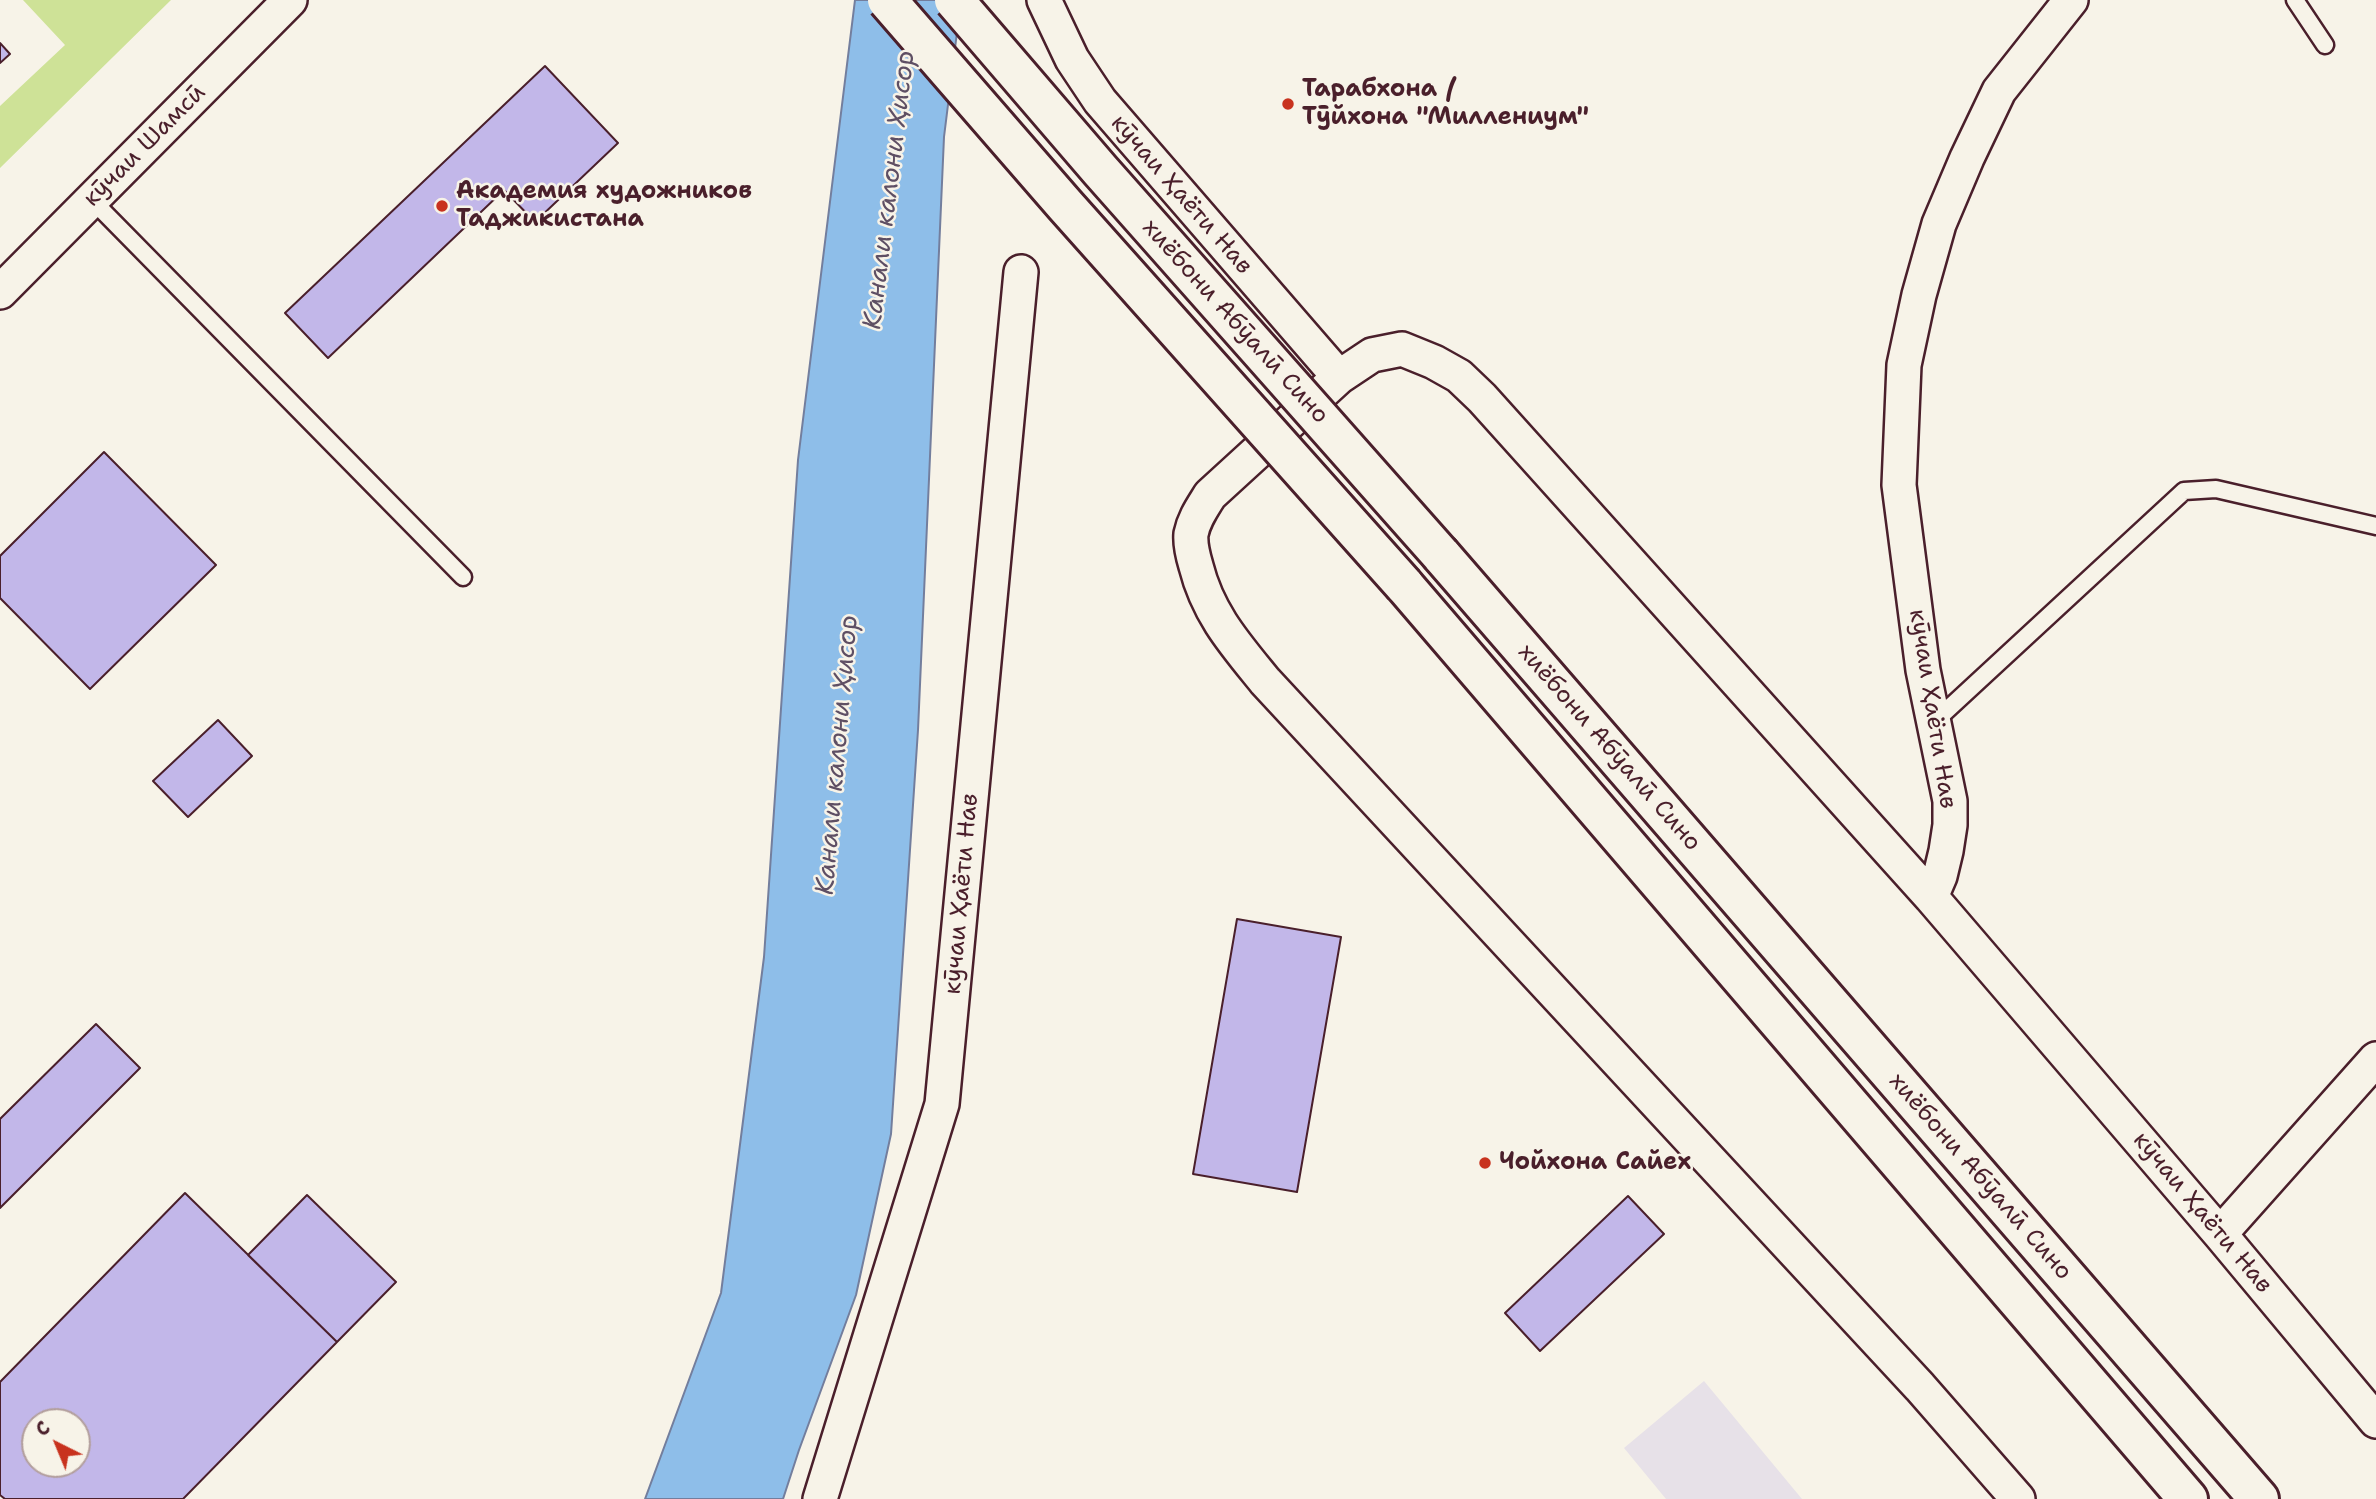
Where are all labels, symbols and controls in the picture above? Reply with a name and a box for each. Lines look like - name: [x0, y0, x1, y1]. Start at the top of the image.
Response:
- water label: Канали калони Ҳисор: [857, 49, 923, 331]
- place label: Тарабхона / Тӯйхона "Миллениум": [1302, 76, 1589, 132]
- street label: кӯчаи Шамсӣ: [78, 79, 212, 213]
- marker: Тарабхона / Тӯйхона "Миллениум": [1280, 96, 1296, 112]
- street label: кӯчаи Ҳаёти Нав: [1104, 109, 1258, 281]
- place label: Академия художников Таджикистана: [456, 178, 752, 234]
- marker: Академия художников Таджикистана: [434, 198, 450, 214]
- street label: хиёбони Абӯалӣ Сино: [1136, 214, 1334, 430]
- street label: кӯчаи Ҳаёти Нав: [1902, 607, 1962, 811]
- water label: Канали калони Ҳисор: [810, 614, 866, 896]
- street label: хиёбони Абӯалӣ Сино: [1511, 639, 1707, 857]
- street label: кӯчаи Ҳаёти Нав: [939, 792, 985, 996]
- street label: хиёбони Абӯалӣ Сино: [1882, 1068, 2078, 1286]
- street label: кӯчаи Ҳаёти Нав: [2126, 1127, 2278, 1299]
- place label: Чойхона Сайех: [1499, 1149, 1691, 1177]
- marker: Чойхона Сайех: [1477, 1155, 1493, 1171]
- north arrow: [21, 1408, 91, 1478]
- text: С: [30, 1416, 55, 1442]

